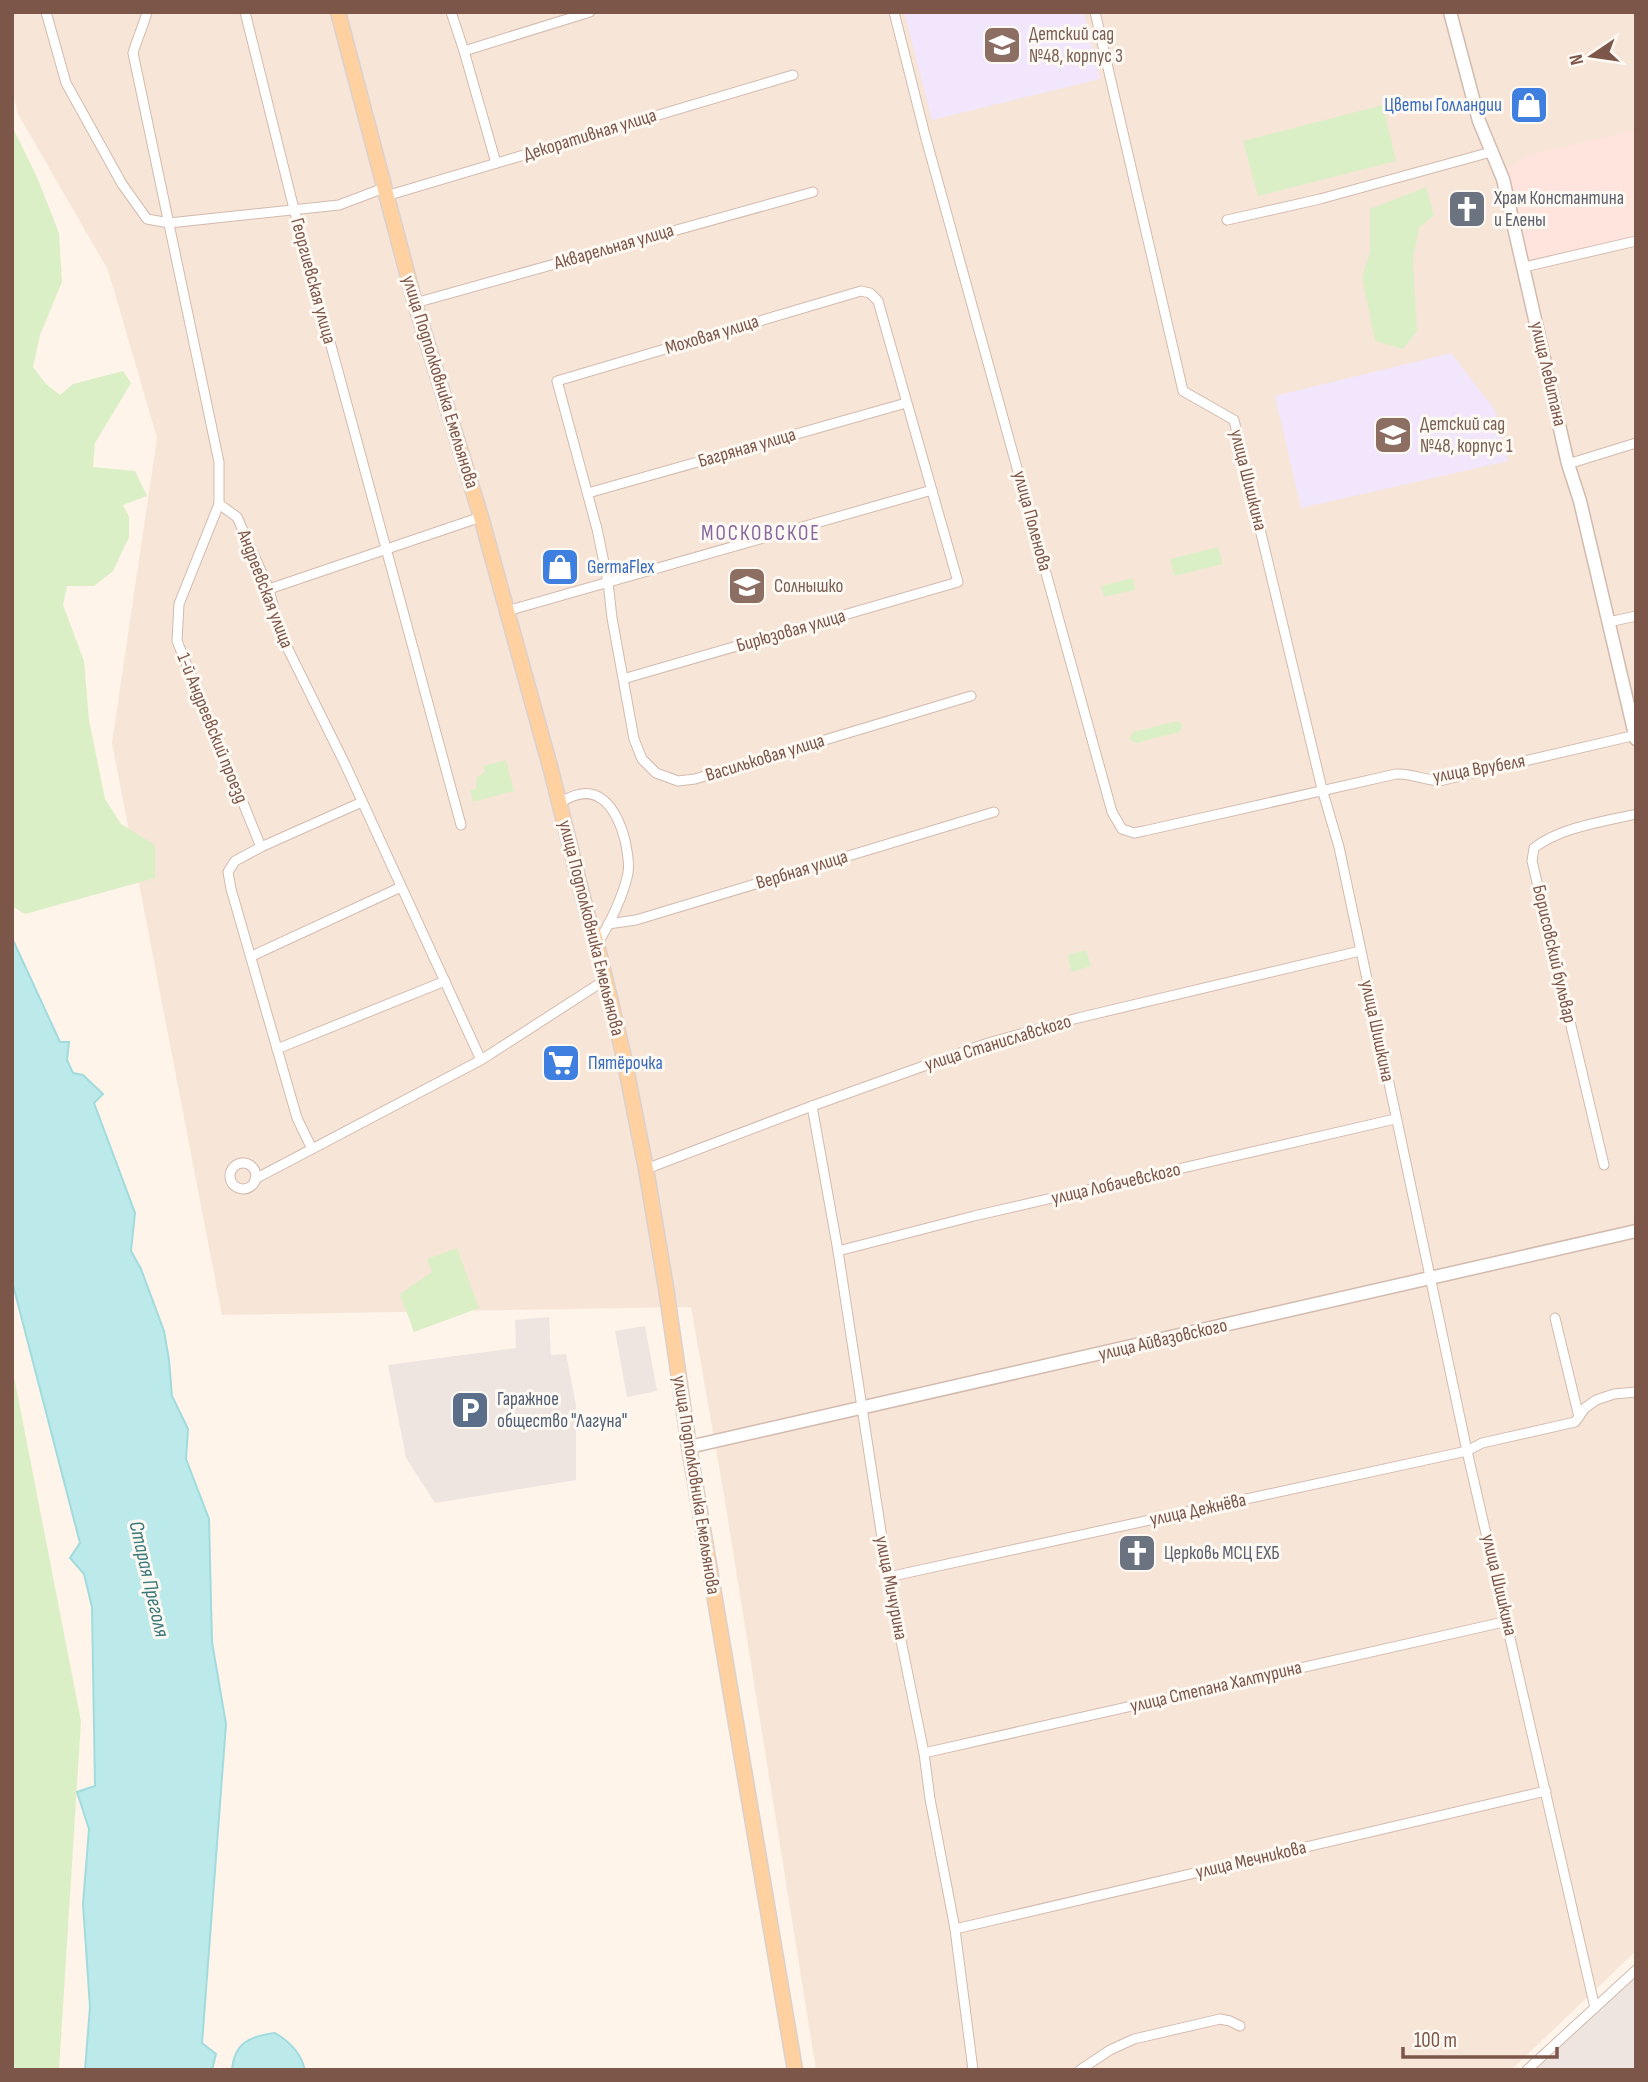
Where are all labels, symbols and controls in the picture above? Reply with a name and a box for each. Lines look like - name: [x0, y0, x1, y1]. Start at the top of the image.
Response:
- north arrow: [1557, 21, 1627, 91]
- place label: Детский сад №48, корпус 3: [1029, 23, 1123, 68]
- school or university icon: Детский сад №48, корпус 3: [981, 24, 1023, 66]
- text: N: [1565, 52, 1589, 67]
- shop icon: Цветы Голландии: [1508, 84, 1550, 126]
- place label: Цветы Голландии: [1384, 94, 1502, 117]
- street label: Декоративная улица: [521, 104, 659, 166]
- place label: Храм Константина и Елены: [1493, 187, 1624, 232]
- church icon: Храм Константина и Елены: [1446, 188, 1488, 230]
- street label: Георгиевская улица: [285, 216, 341, 346]
- street label: Акварельная улица: [551, 219, 676, 275]
- street label: улица Подполковника Емельянова: [397, 273, 483, 491]
- street label: Моховая улица: [663, 310, 761, 360]
- street label: улица Левитана: [1525, 319, 1571, 429]
- place label: Детский сад №48, корпус 1: [1420, 413, 1513, 458]
- school or university icon: Детский сад №48, корпус 1: [1372, 414, 1414, 456]
- street label: Багряная улица: [695, 423, 799, 473]
- street label: улица Шишкина: [1224, 427, 1272, 533]
- street label: улица Поленова: [1008, 468, 1056, 574]
- district label: МОСКОВСКОЕ: [701, 521, 821, 546]
- street label: Андреевская улица: [232, 526, 298, 651]
- shop icon: GermaFlex: [539, 546, 581, 588]
- place label: GermaFlex: [587, 556, 655, 579]
- school or university icon: Солнышко: [726, 565, 768, 607]
- place label: Солнышко: [774, 575, 843, 598]
- street label: Бирюзовая улица: [734, 604, 848, 658]
- street label: 1-й Андреевский проезд: [171, 650, 253, 806]
- street label: Васильковая улица: [703, 729, 827, 787]
- street label: улица Врубеля: [1431, 750, 1527, 788]
- street label: улица Подполковника Емельянова: [553, 818, 629, 1038]
- street label: Вербная улица: [753, 845, 851, 895]
- street label: Борисовский бульвар: [1527, 883, 1581, 1025]
- street label: улица Шишкина: [1355, 978, 1399, 1084]
- street label: улица Станиславского: [922, 1010, 1074, 1076]
- supermarket icon: Пятёрочка: [540, 1042, 582, 1084]
- place label: Пятёрочка: [588, 1052, 663, 1075]
- street label: улица Лобачевского: [1049, 1158, 1183, 1210]
- street label: улица Айвазовского: [1096, 1314, 1230, 1366]
- street label: улица Подполковника Емельянова: [667, 1374, 725, 1596]
- place label: Гаражное общество "Лагуна": [497, 1388, 627, 1433]
- parking icon: Гаражное общество "Лагуна": [449, 1389, 491, 1431]
- street label: улица Дежнёва: [1148, 1489, 1248, 1531]
- water label: Старая Преголя: [123, 1518, 175, 1640]
- church icon: Церковь МСЦ ЕХБ: [1116, 1532, 1158, 1574]
- street label: улица Шишкина: [1476, 1532, 1522, 1638]
- street label: улица Мичурина: [870, 1534, 912, 1642]
- place label: Церковь МСЦ ЕХБ: [1164, 1542, 1280, 1565]
- street label: улица Степана Халтурина: [1128, 1656, 1304, 1718]
- street label: улица Мечникова: [1194, 1836, 1308, 1884]
- scale bar: [1403, 2016, 1557, 2060]
- text: 100 m: [1414, 2028, 1457, 2053]

